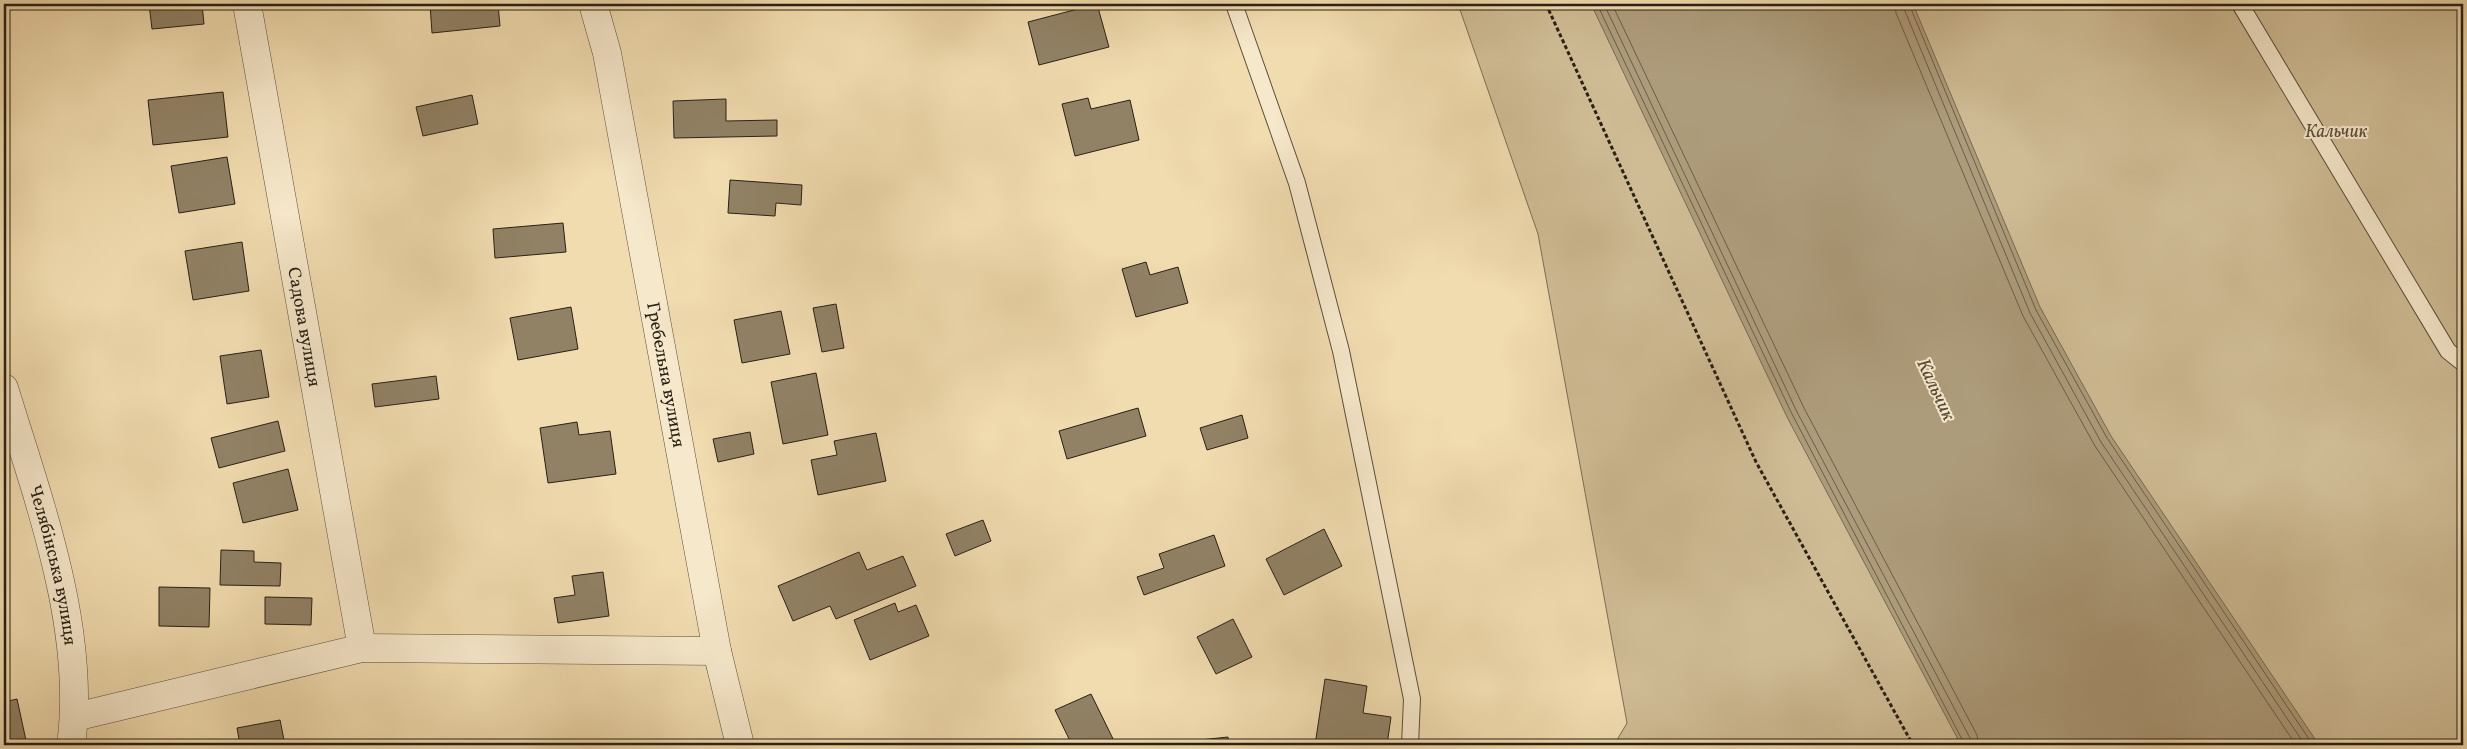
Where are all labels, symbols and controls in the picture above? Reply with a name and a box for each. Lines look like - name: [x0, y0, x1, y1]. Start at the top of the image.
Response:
- park label: Кальчик: [2305, 120, 2368, 145]
- street label: Садова вулиця: [280, 265, 326, 389]
- street label: Гребельна вулиця: [639, 300, 690, 450]
- water label: Кальчик: [1910, 355, 1961, 426]
- street label: Челябінська вулиця: [21, 482, 82, 647]

